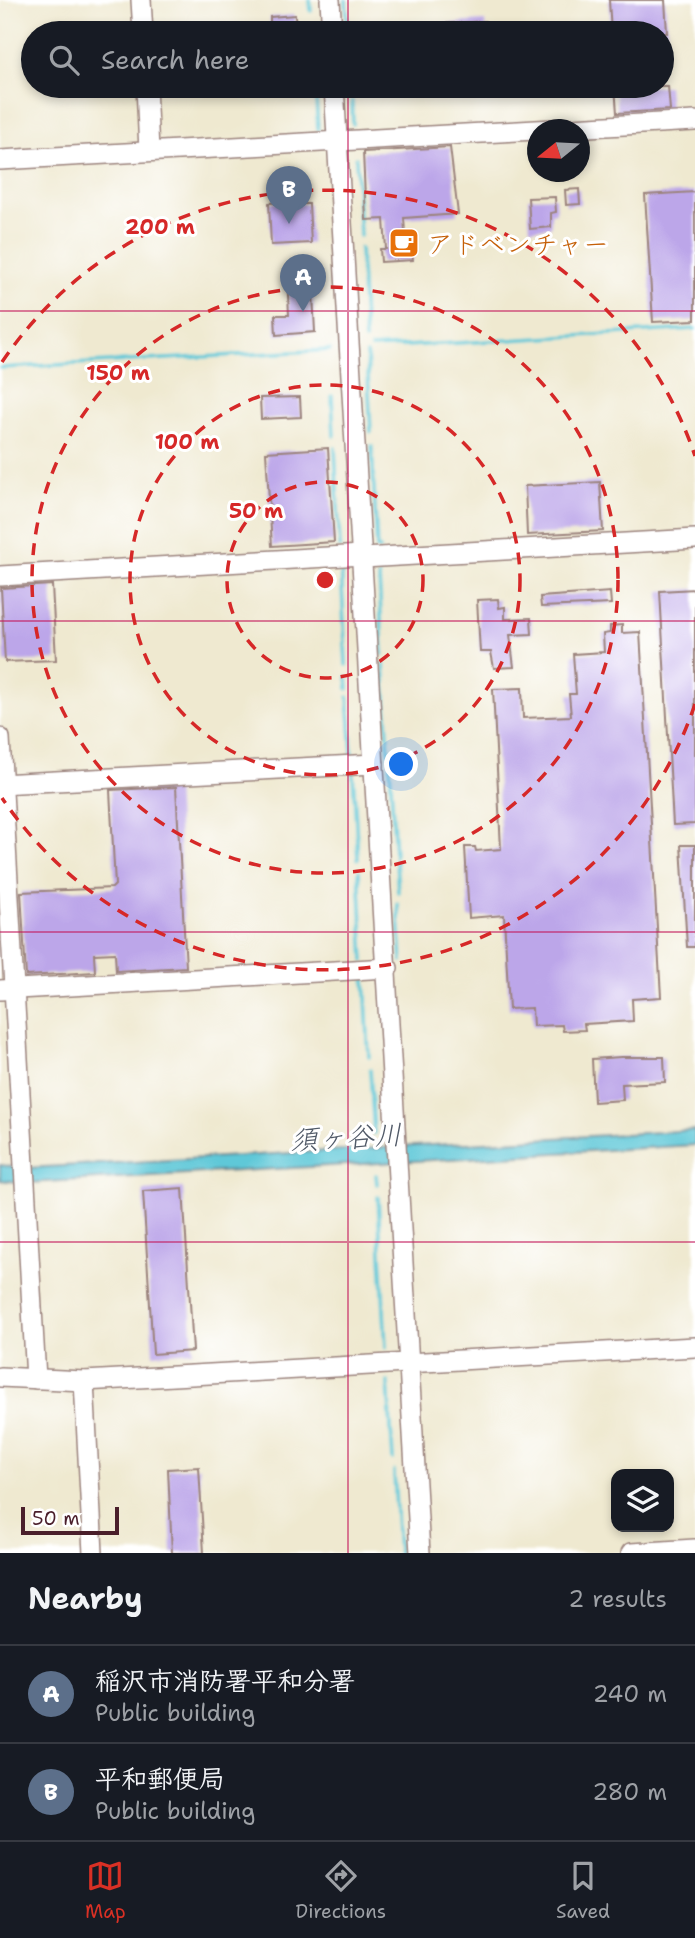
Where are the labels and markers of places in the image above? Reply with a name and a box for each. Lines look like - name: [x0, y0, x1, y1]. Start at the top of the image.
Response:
- pin: B: [266, 166, 312, 224]
- cafe icon: アドベンチャー: [387, 226, 421, 260]
- place label: アドベンチャー: [427, 226, 609, 261]
- pin: A: [280, 254, 326, 312]
- centre of rings: [313, 568, 337, 592]

